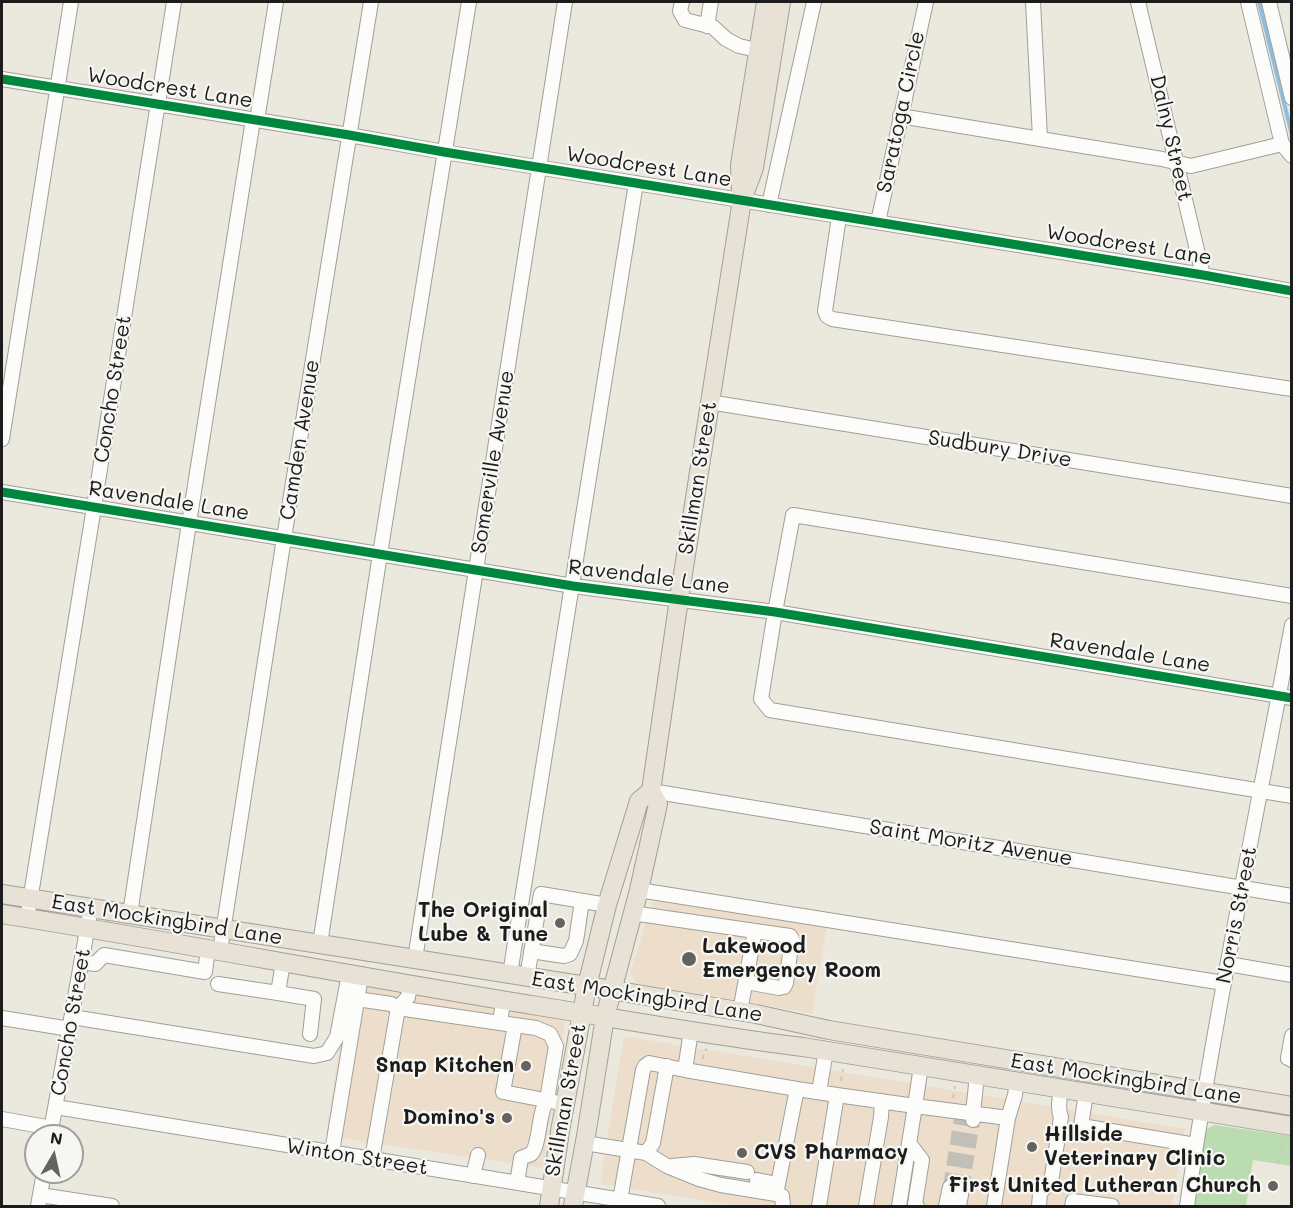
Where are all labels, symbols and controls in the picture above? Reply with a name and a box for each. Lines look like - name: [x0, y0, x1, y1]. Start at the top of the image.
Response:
- street label: Saratoga Circle: [872, 29, 930, 195]
- street label: Woodcrest Lane: [85, 62, 255, 114]
- street label: Dalny Street: [1144, 72, 1198, 204]
- street label: Woodcrest Lane: [564, 141, 734, 193]
- street label: Woodcrest Lane: [1044, 219, 1214, 271]
- street label: Concho Street: [89, 313, 137, 465]
- street label: Camden Avenue: [275, 358, 325, 522]
- street label: Somerville Avenue: [466, 369, 520, 555]
- street label: Skillman Street: [673, 400, 723, 556]
- street label: Sudbury Drive: [926, 425, 1074, 473]
- street label: Ravendale Lane: [87, 476, 251, 526]
- street label: Ravendale Lane: [567, 555, 731, 599]
- street label: Ravendale Lane: [1048, 628, 1212, 678]
- street label: Saint Moritz Avenue: [868, 814, 1074, 872]
- street label: Norris Street: [1211, 844, 1263, 986]
- street label: East Mockingbird Lane: [50, 889, 284, 951]
- place label: The Original Lube & Tune: [418, 898, 548, 948]
- marker: The Original Lube & Tune: [553, 916, 567, 930]
- place label: Lakewood Emergency Room: [702, 934, 881, 984]
- street label: Concho Street: [46, 946, 96, 1098]
- marker: Lakewood Emergency Room: [680, 950, 698, 968]
- street label: East Mockingbird Lane: [530, 966, 764, 1028]
- street label: Skillman Street: [540, 1022, 592, 1178]
- street label: East Mockingbird Lane: [1009, 1048, 1243, 1110]
- place label: Snap Kitchen: [376, 1053, 514, 1079]
- marker: Snap Kitchen: [519, 1059, 533, 1073]
- place label: Domino's: [402, 1105, 495, 1131]
- marker: Domino's: [500, 1111, 514, 1125]
- place label: Hillside Veterinary Clinic: [1044, 1122, 1225, 1172]
- north arrow: [24, 1124, 84, 1184]
- text: N: [49, 1126, 64, 1149]
- street label: Winton Street: [284, 1133, 430, 1181]
- place label: CVS Pharmacy: [754, 1140, 908, 1166]
- marker: Hillside Veterinary Clinic: [1025, 1140, 1039, 1154]
- marker: CVS Pharmacy: [735, 1146, 749, 1160]
- place label: First United Lutheran Church: [948, 1173, 1261, 1199]
- marker: First United Lutheran Church: [1266, 1179, 1280, 1193]

